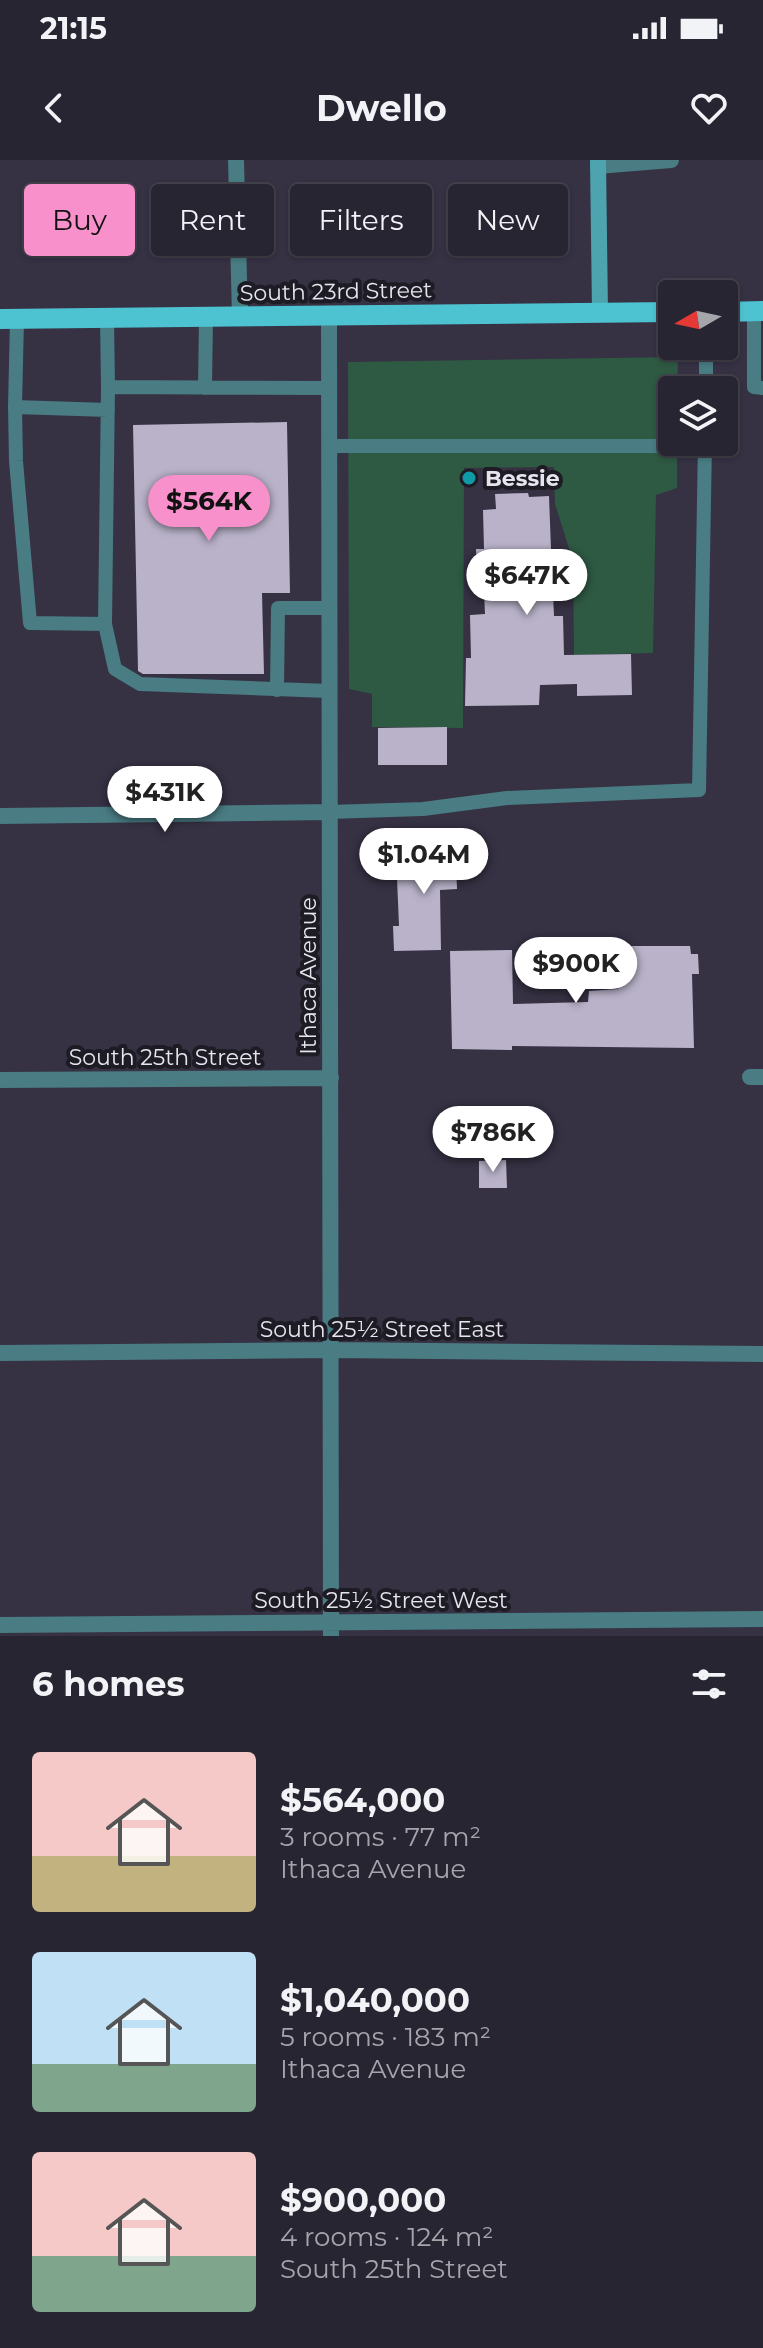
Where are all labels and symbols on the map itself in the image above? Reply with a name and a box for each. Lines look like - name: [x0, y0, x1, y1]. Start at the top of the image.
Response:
- street label: South 23rd Street: [240, 276, 432, 307]
- north arrow: [658, 280, 738, 360]
- place label: Bessie: [485, 465, 560, 492]
- marker: Bessie: [460, 469, 478, 487]
- pin: $564K: [153, 475, 265, 543]
- pin: $647K: [471, 549, 583, 617]
- pin: $431K: [109, 766, 221, 834]
- pin: $1.04M: [359, 828, 489, 896]
- street label: Ithaca Avenue: [295, 897, 322, 1055]
- pin: $900K: [520, 937, 632, 1005]
- street label: South 25th Street: [69, 1044, 261, 1071]
- pin: $786K: [437, 1106, 549, 1174]
- street label: South 25½ Street East: [260, 1316, 504, 1343]
- street label: South 25½ Street West: [254, 1587, 508, 1614]

